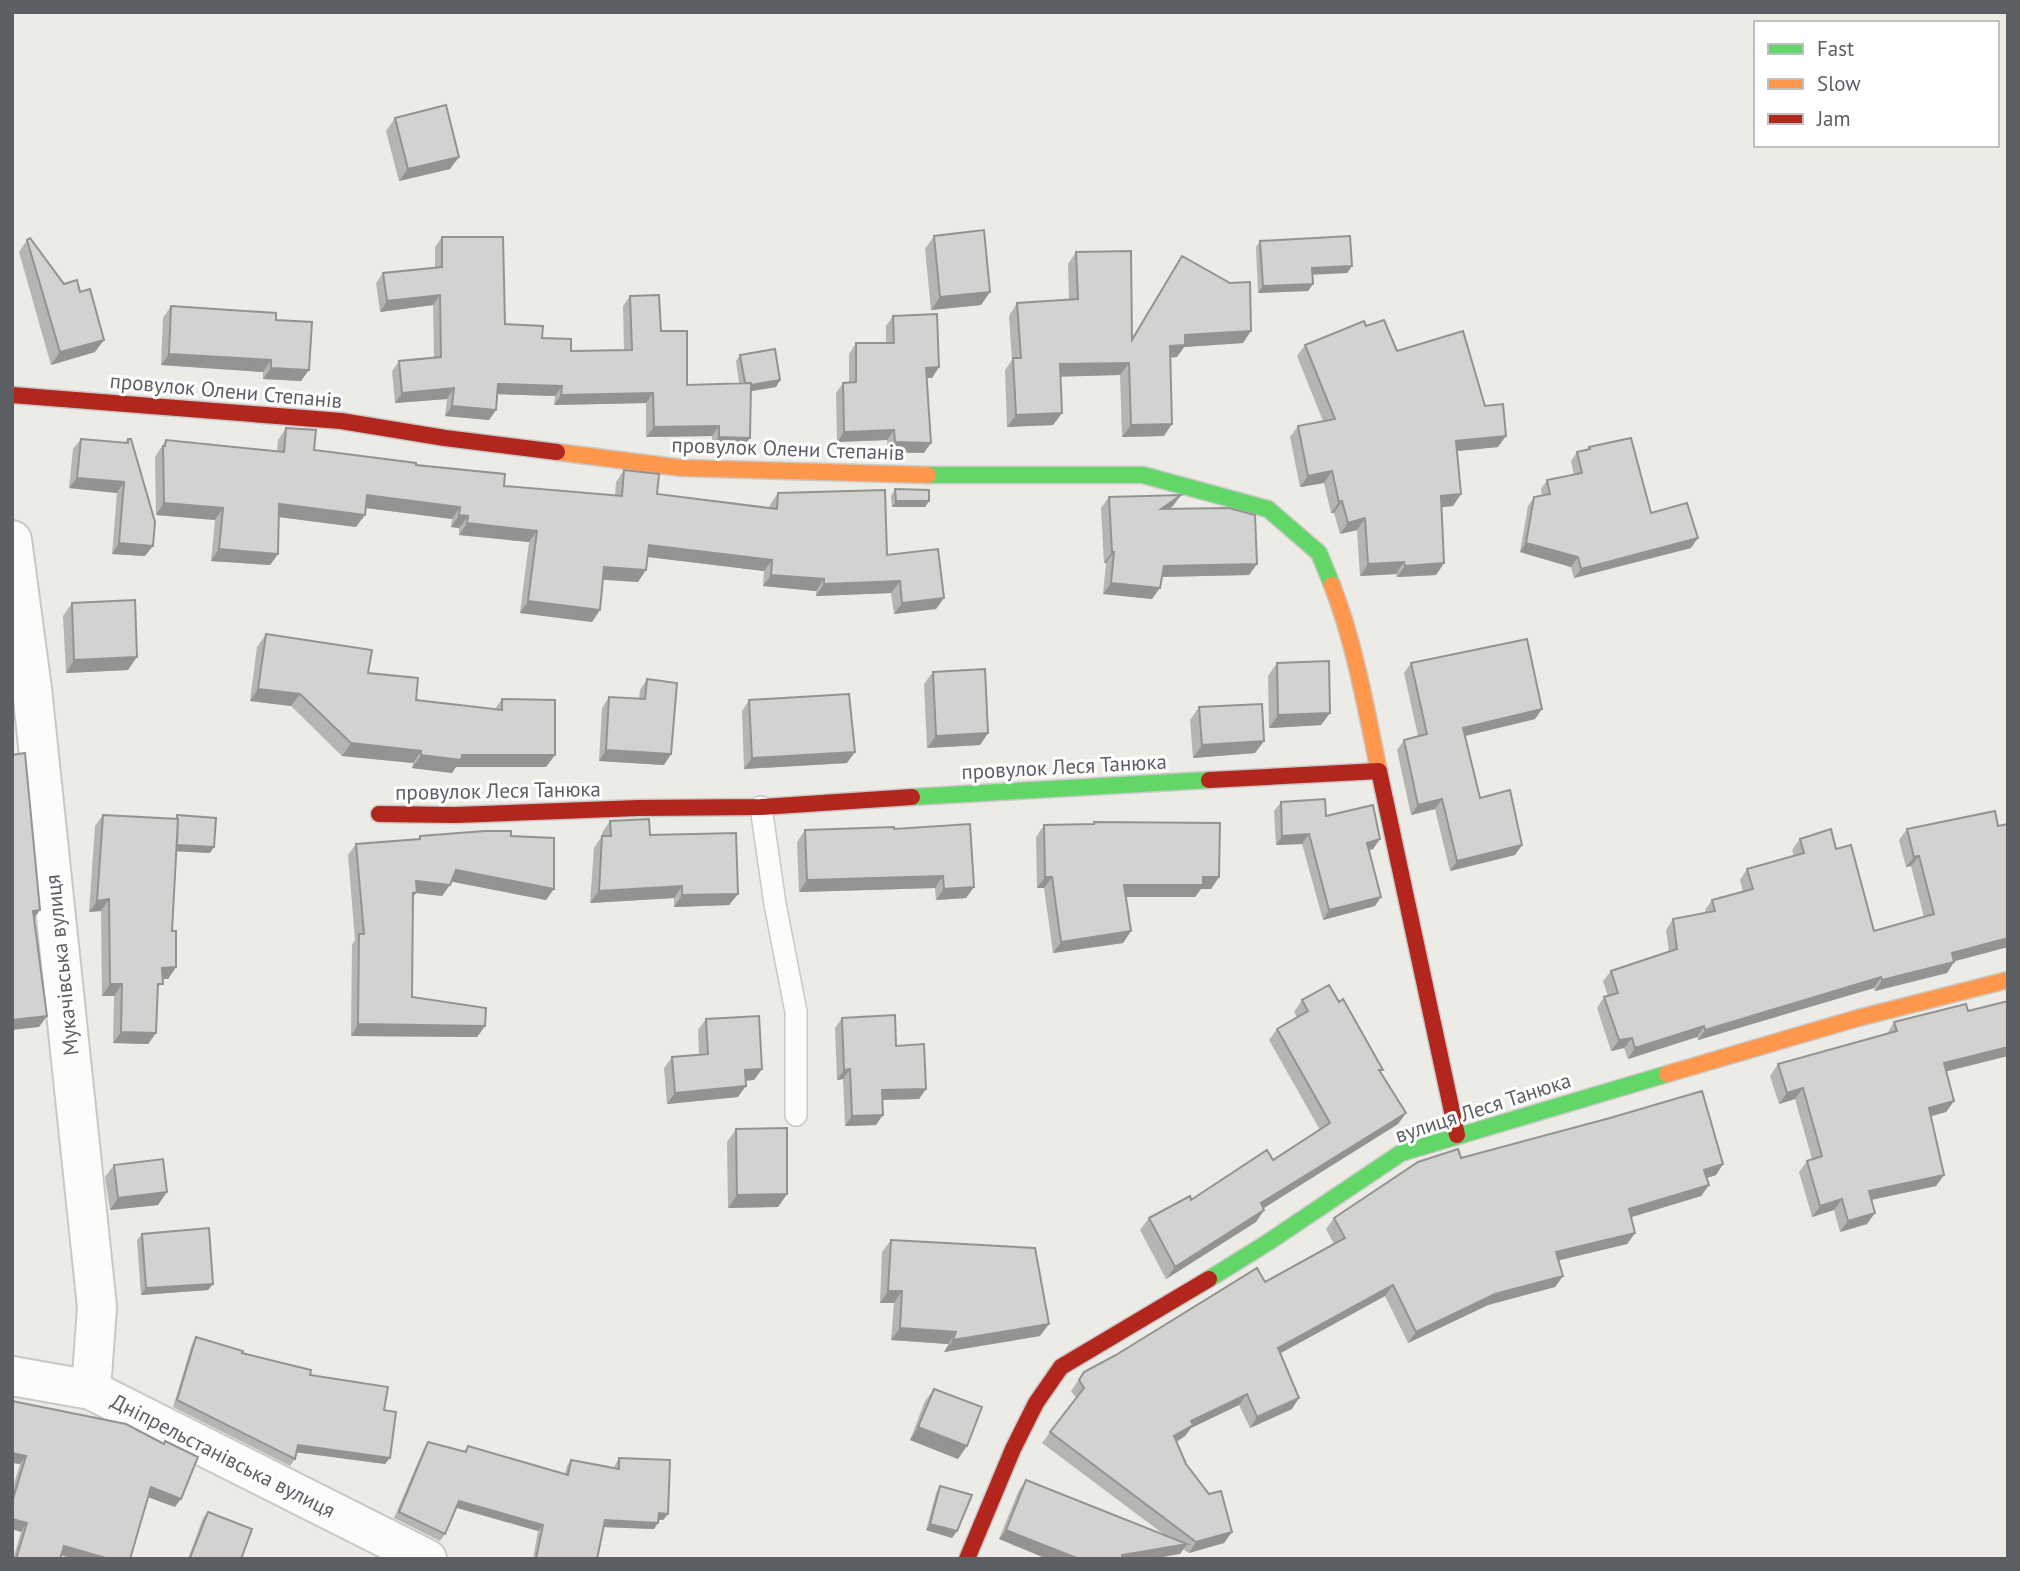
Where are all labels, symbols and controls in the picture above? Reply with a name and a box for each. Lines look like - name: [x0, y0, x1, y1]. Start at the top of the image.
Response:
- legend: [1754, 21, 1999, 147]
- text: Fast: [1817, 35, 1854, 62]
- text: Slow: [1817, 70, 1861, 97]
- text: Jam: [1816, 105, 1851, 132]
- street label: провулок Олени Степанів: [109, 367, 343, 414]
- street label: провулок Олени Степанів: [671, 431, 905, 466]
- street label: провулок Леся Танюка: [961, 748, 1167, 785]
- street label: провулок Леся Танюка: [395, 775, 601, 806]
- street label: Мукачівська вулиця: [39, 873, 84, 1057]
- street label: вулиця Леся Танюка: [1391, 1066, 1574, 1149]
- street label: Дніпрельстанівська вулиця: [107, 1387, 340, 1524]

